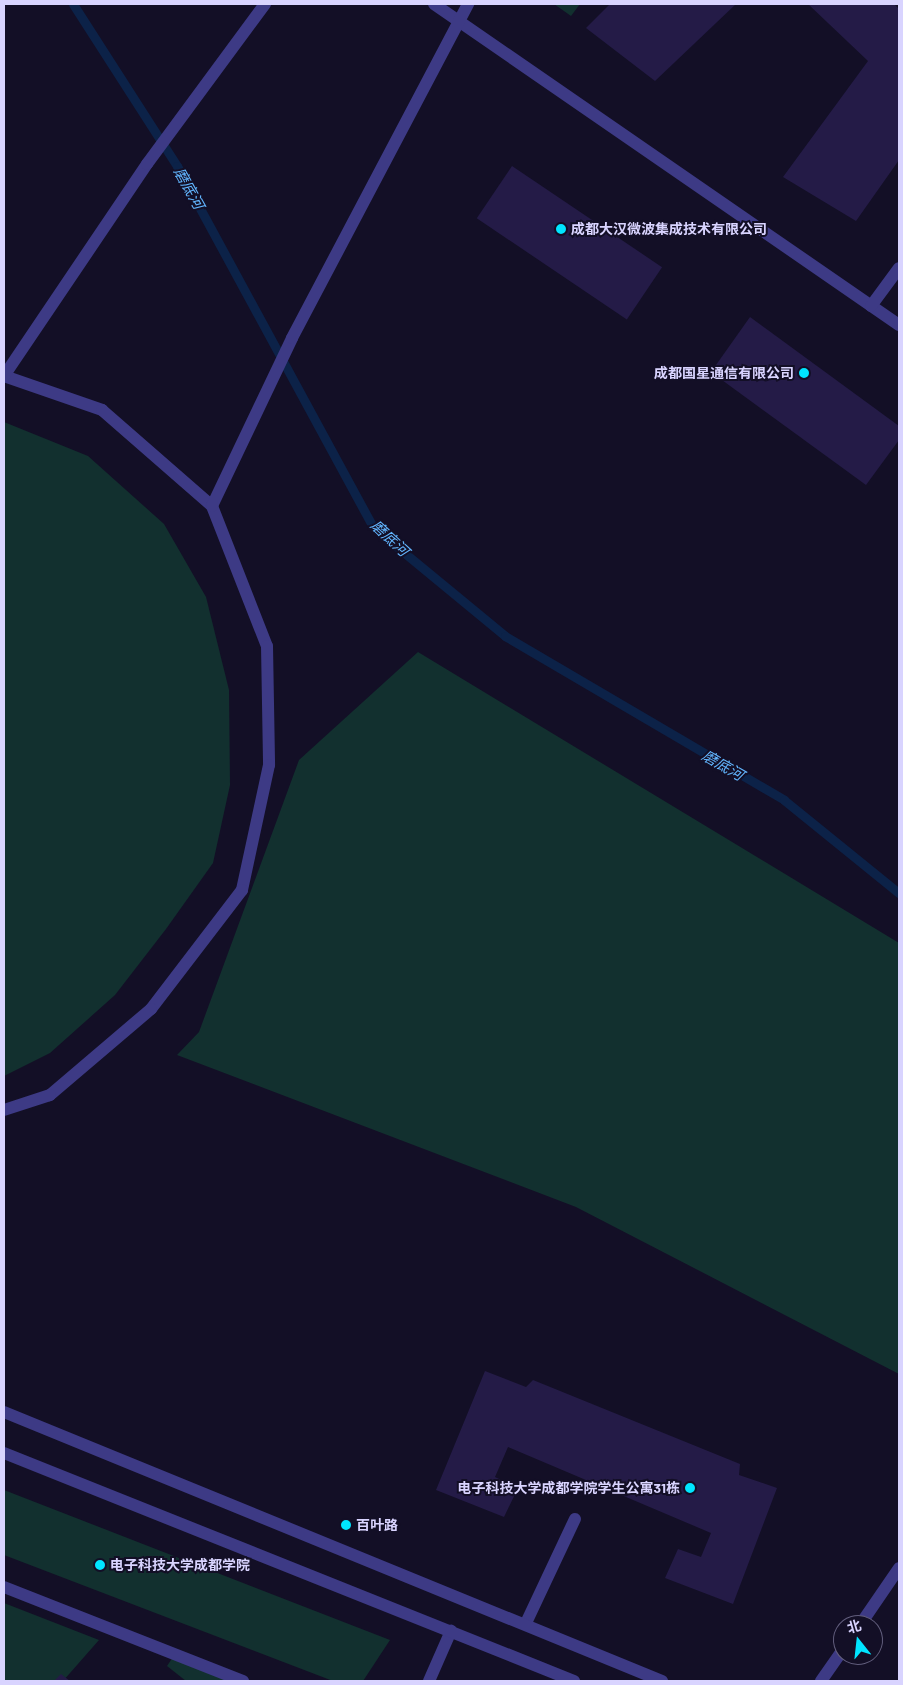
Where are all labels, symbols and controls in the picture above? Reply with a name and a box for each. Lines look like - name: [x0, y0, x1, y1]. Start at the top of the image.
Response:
- water label: 磨底河: [170, 164, 208, 212]
- place label: 成都大汉微波集成技术有限公司: [571, 221, 767, 237]
- marker: 成都大汉微波集成技术有限公司: [555, 223, 567, 235]
- place label: 成都国星通信有限公司: [654, 365, 794, 381]
- marker: 成都国星通信有限公司: [798, 367, 810, 379]
- water label: 磨底河: [367, 516, 413, 560]
- water label: 磨底河: [699, 746, 747, 784]
- place label: 电子科技大学成都学院学生公寓31栋: [458, 1480, 680, 1496]
- marker: 电子科技大学成都学院学生公寓31栋: [684, 1482, 696, 1494]
- place label: 百叶路: [356, 1517, 398, 1533]
- marker: 百叶路: [340, 1519, 352, 1531]
- place label: 电子科技大学成都学院: [110, 1557, 250, 1573]
- marker: 电子科技大学成都学院: [94, 1559, 106, 1571]
- north arrow: [833, 1615, 883, 1665]
- text: 北: [845, 1616, 863, 1636]

